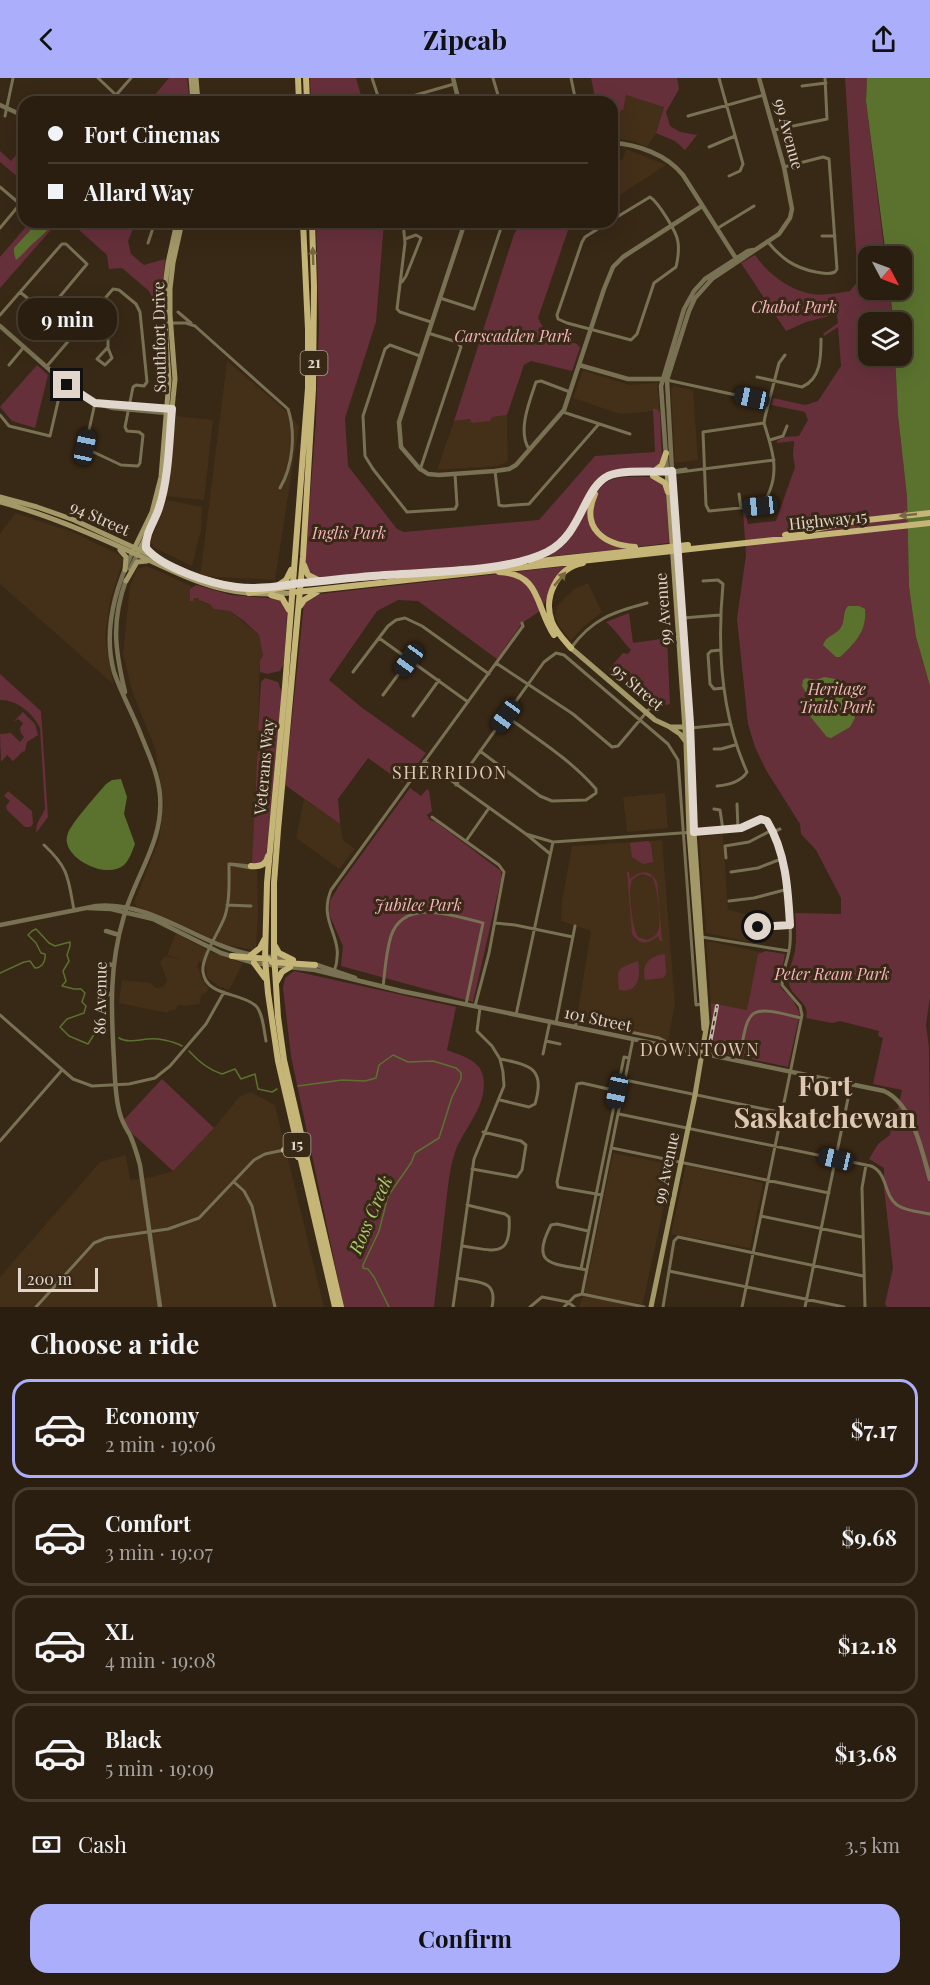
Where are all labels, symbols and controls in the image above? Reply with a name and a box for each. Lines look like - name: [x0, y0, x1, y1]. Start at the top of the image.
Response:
- text: Zipcab: [423, 21, 507, 57]
- icon: back: [30, 23, 63, 56]
- icon: share: [867, 23, 900, 56]
- street label: 99 Avenue: [770, 96, 809, 172]
- text: Fort Cinemas: [84, 119, 220, 149]
- text: Allard Way: [84, 177, 194, 207]
- one-way arrow: [308, 246, 317, 265]
- north arrow: [858, 246, 912, 300]
- map controls: [858, 246, 912, 366]
- street label: Southfort Drive: [147, 281, 170, 393]
- park label: Chabot Park: [751, 296, 837, 317]
- callout: 9 min: [17, 298, 116, 340]
- text: 9 min: [41, 305, 94, 332]
- button: layers: [858, 312, 912, 366]
- park label: Carscadden Park: [454, 325, 572, 346]
- road number: 21: [300, 351, 328, 375]
- route end: [53, 371, 80, 398]
- car: [733, 385, 771, 411]
- car: [72, 428, 98, 466]
- street label: 94 Street: [67, 495, 134, 540]
- car: [741, 495, 779, 517]
- street label: Highway 15: [788, 505, 868, 534]
- one-way arrow: [899, 511, 918, 520]
- park label: Inglis Park: [311, 522, 386, 543]
- one-way arrow: [553, 571, 566, 587]
- street label: 99 Avenue: [649, 572, 676, 646]
- car: [391, 640, 427, 680]
- street label: 95 Street: [608, 659, 669, 715]
- park label: Heritage Trails Park: [799, 678, 875, 717]
- car: [488, 696, 524, 736]
- street label: Veterans Way: [249, 718, 278, 817]
- district label: SHERRIDON: [392, 760, 508, 784]
- park label: Jubilee Park: [374, 894, 462, 915]
- route start: [744, 913, 771, 940]
- street label: 86 Avenue: [88, 961, 111, 1035]
- park label: Peter Ream Park: [774, 963, 889, 984]
- street label: 101 Street: [562, 1001, 634, 1036]
- district label: DOWNTOWN: [640, 1037, 760, 1061]
- district label: Fort Saskatchewan: [734, 1066, 916, 1135]
- car: [604, 1072, 630, 1110]
- street label: 99 Avenue: [648, 1130, 683, 1206]
- road number: 15: [284, 1133, 310, 1157]
- car: [816, 1146, 856, 1172]
- water label: Ross Creek: [342, 1172, 397, 1258]
- scale bar: [18, 1265, 98, 1292]
- text: 200 m: [27, 1268, 72, 1289]
- text: Choose a ride: [30, 1325, 199, 1361]
- text: Economy: [105, 1400, 199, 1430]
- icon: car: [33, 1402, 87, 1456]
- text: $7.17: [851, 1414, 897, 1444]
- text: 2 min · 19:06: [105, 1430, 216, 1457]
- text: Comfort: [105, 1508, 191, 1538]
- icon: car: [33, 1510, 87, 1564]
- text: $9.68: [842, 1522, 897, 1552]
- text: 3 min · 19:07: [105, 1538, 213, 1565]
- text: XL: [105, 1616, 134, 1646]
- icon: car: [33, 1618, 87, 1672]
- text: $12.18: [838, 1630, 897, 1660]
- text: 4 min · 19:08: [105, 1646, 216, 1673]
- text: Black: [105, 1724, 162, 1754]
- icon: car: [33, 1726, 87, 1780]
- text: $13.68: [835, 1738, 897, 1768]
- text: 5 min · 19:09: [105, 1754, 214, 1781]
- icon: cash: [30, 1828, 63, 1861]
- text: Cash: [78, 1829, 127, 1859]
- text: 3.5 km: [845, 1831, 900, 1858]
- button: Confirm: [30, 1904, 900, 1973]

